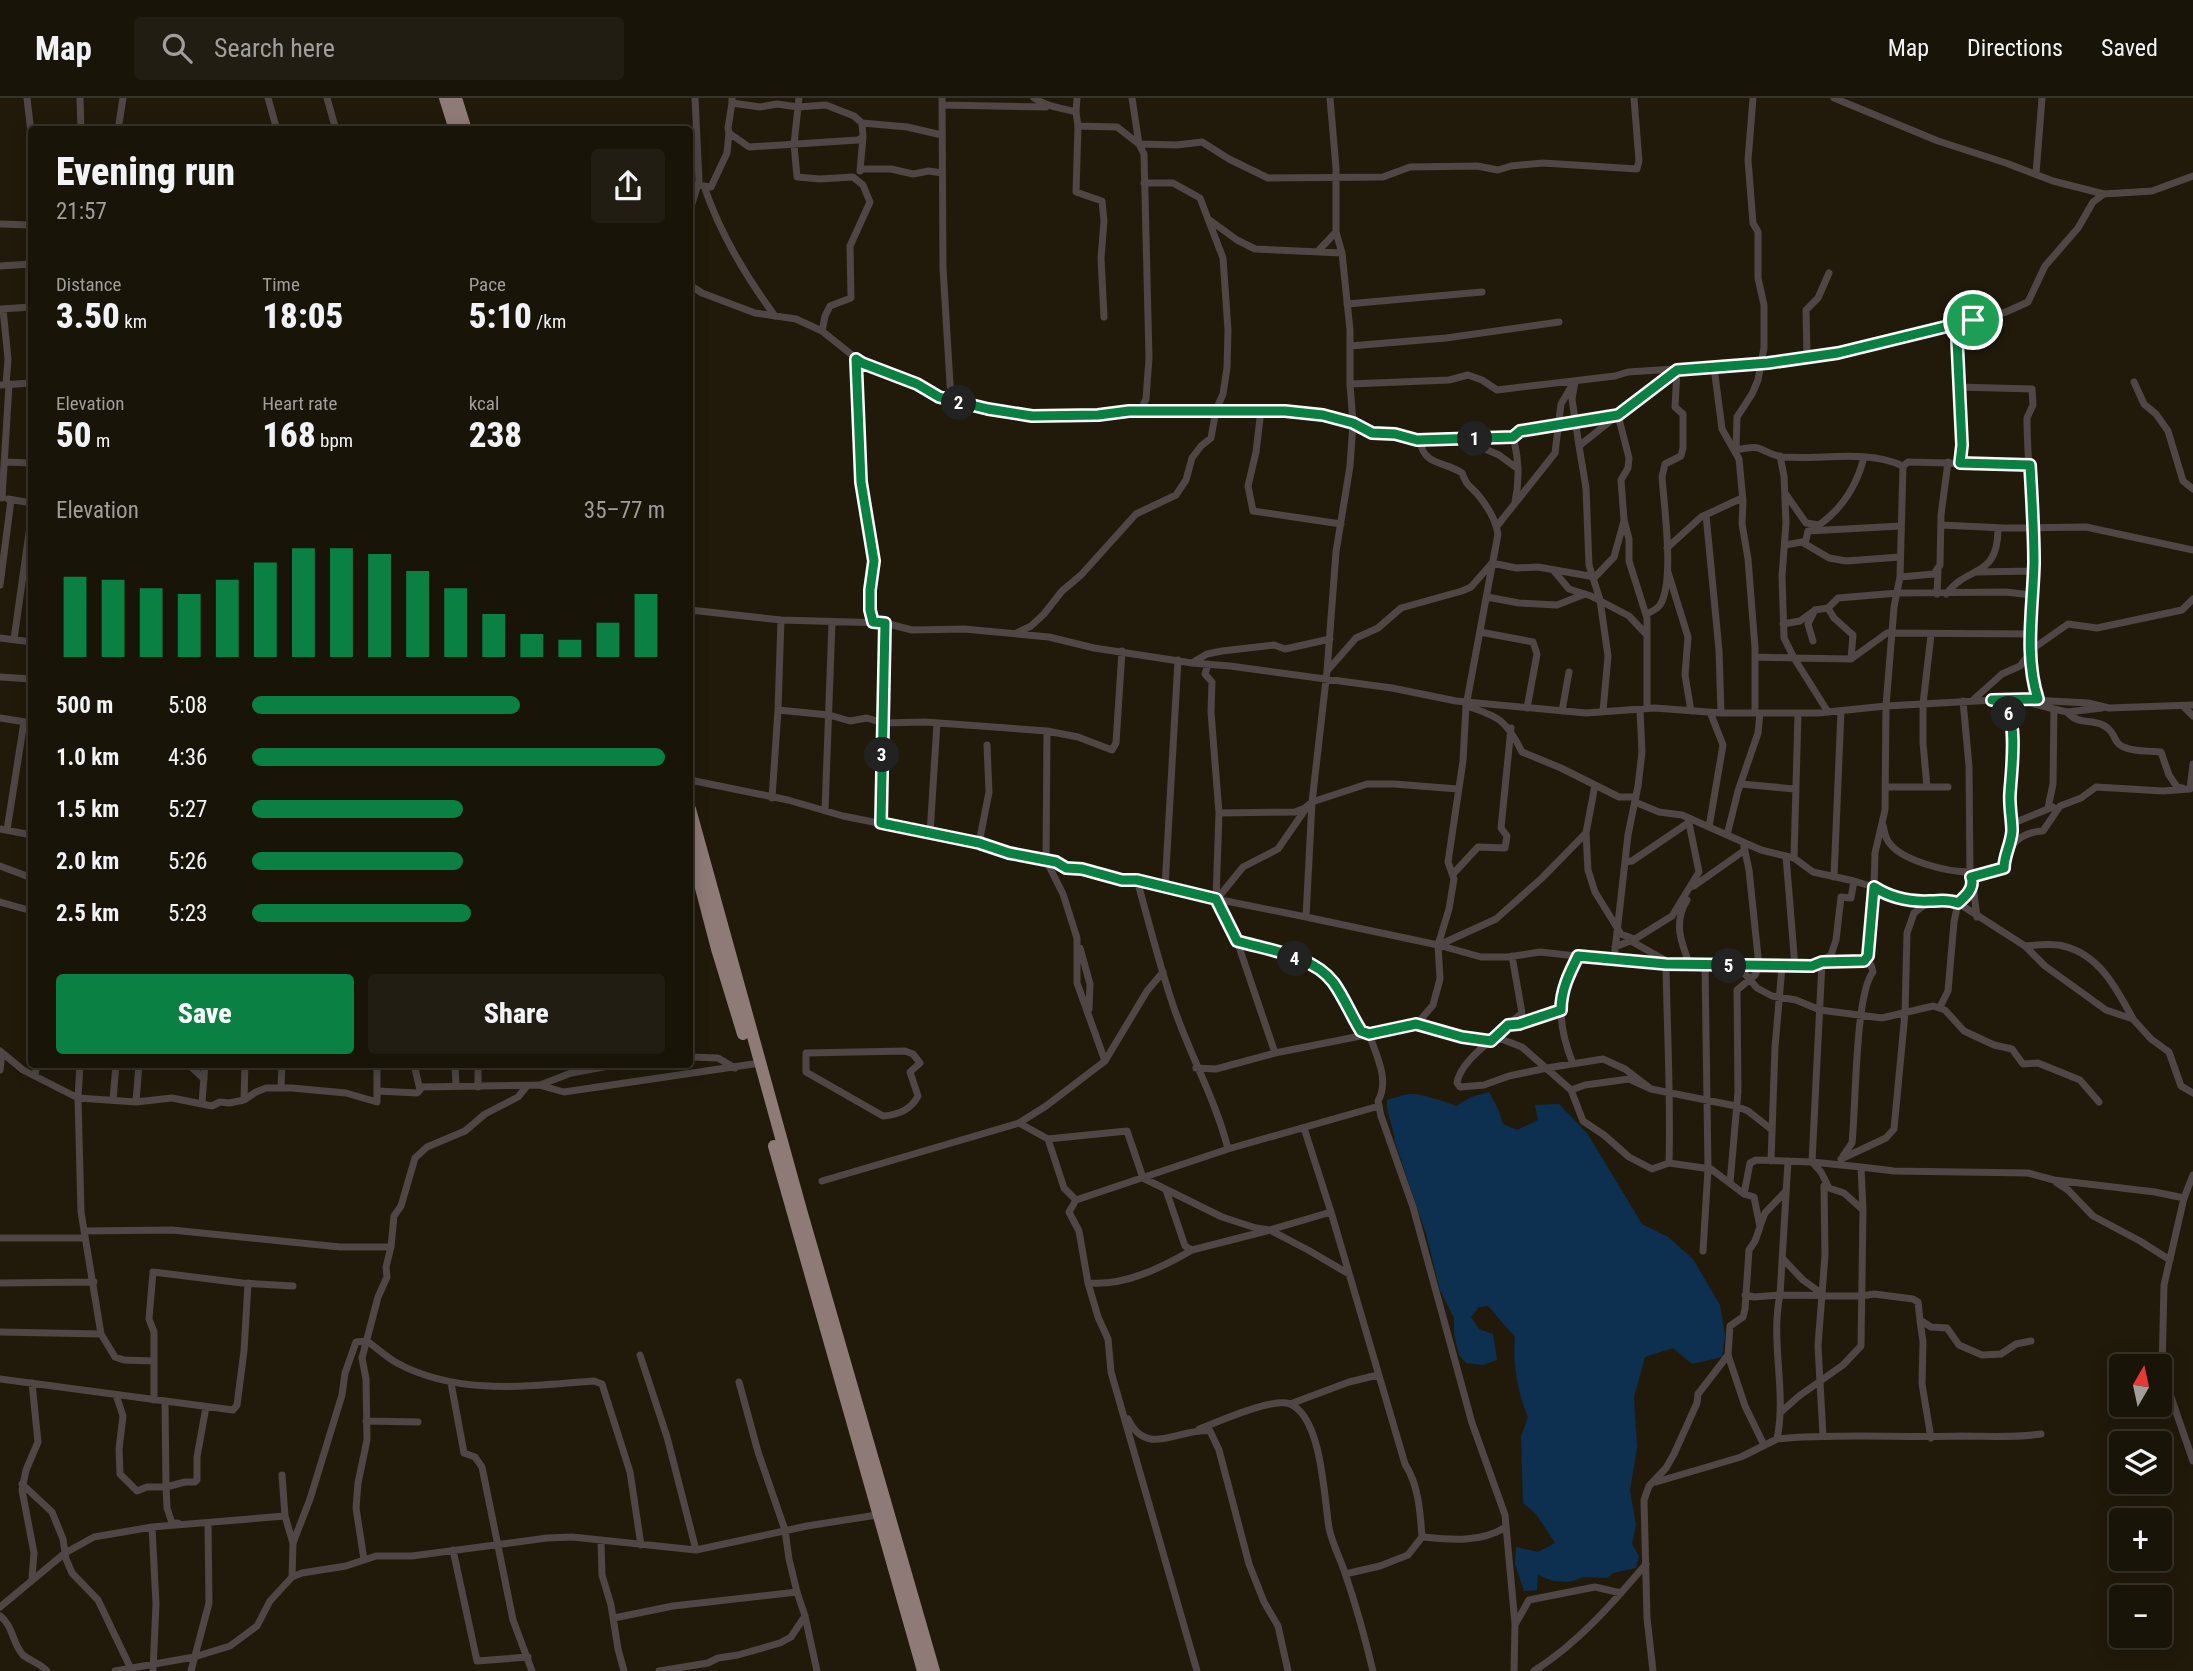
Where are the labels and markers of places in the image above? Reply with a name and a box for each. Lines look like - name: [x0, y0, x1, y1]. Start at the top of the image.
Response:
- pin: [1943, 290, 2003, 350]
- pin: 2: [942, 386, 976, 420]
- pin: 1: [1458, 422, 1492, 456]
- pin: 6: [1992, 696, 2026, 732]
- pin: 3: [864, 738, 900, 772]
- pin: 4: [1278, 942, 1312, 976]
- pin: 5: [1712, 948, 1746, 984]

